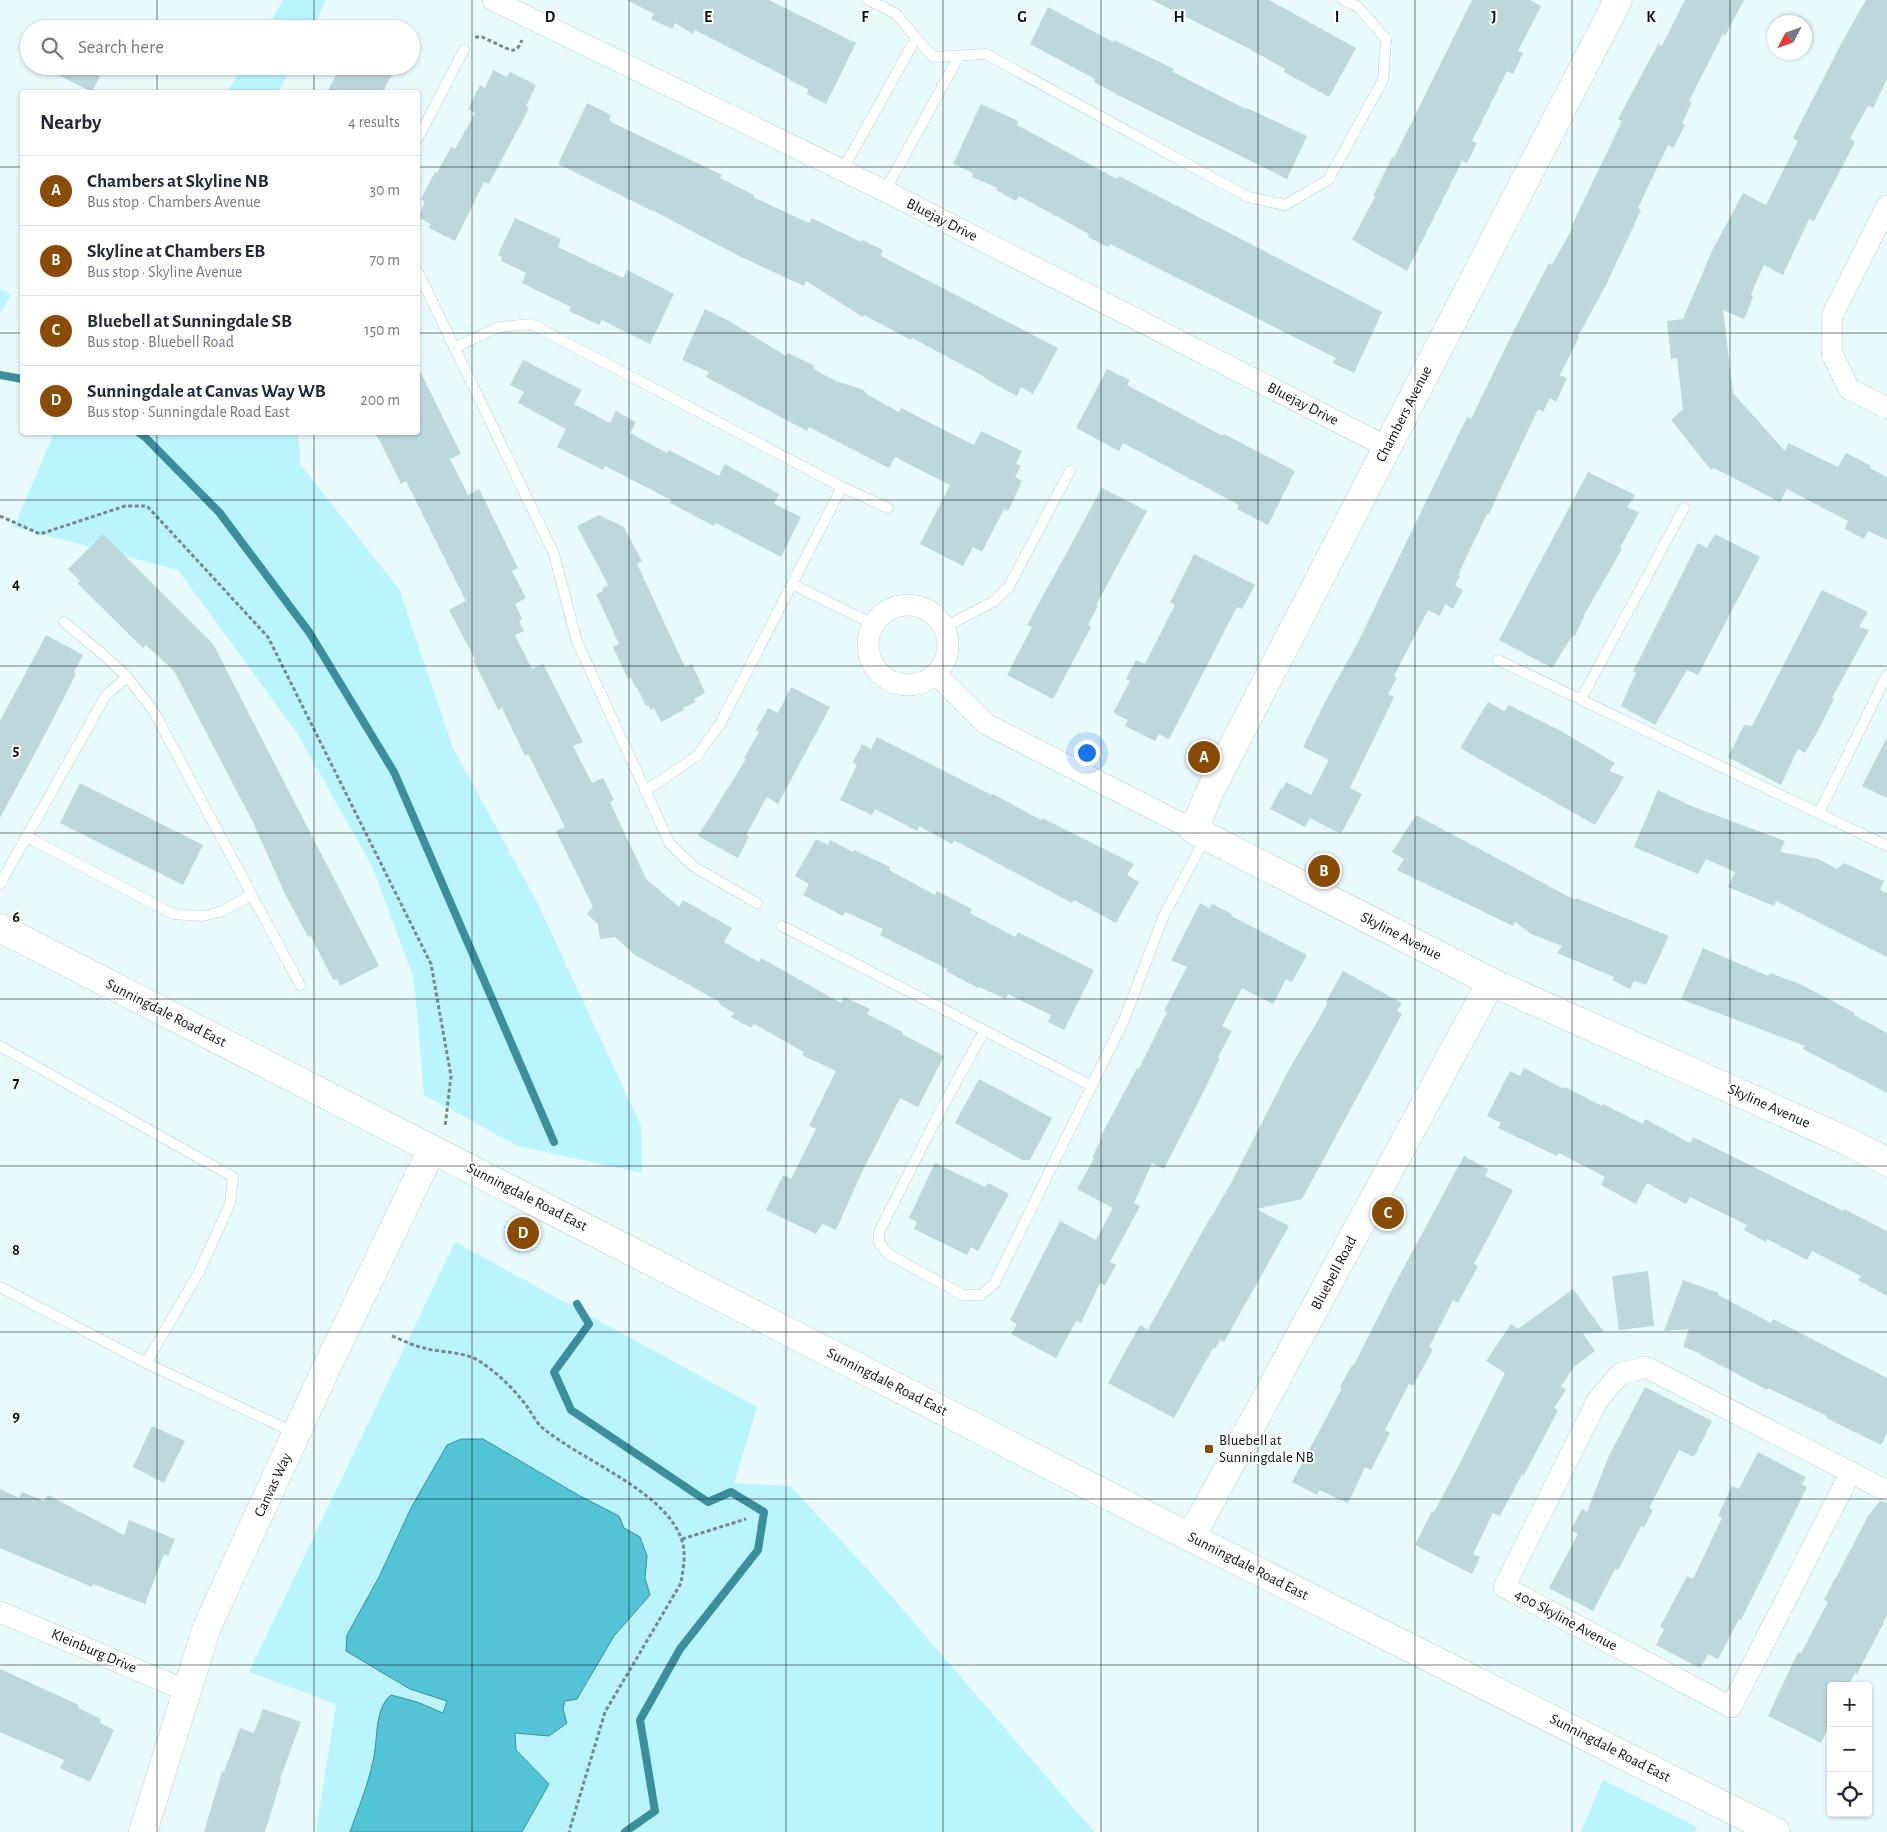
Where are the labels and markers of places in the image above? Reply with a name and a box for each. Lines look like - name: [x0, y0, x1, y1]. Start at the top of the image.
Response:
- pin: A: [1188, 738, 1220, 776]
- pin: B: [1308, 852, 1340, 890]
- pin: C: [1372, 1194, 1404, 1232]
- pin: D: [507, 1214, 539, 1252]
- place label: Bluebell at Sunningdale NB: [1219, 1433, 1314, 1465]
- marker: Bluebell at Sunningdale NB: [1203, 1443, 1215, 1455]

